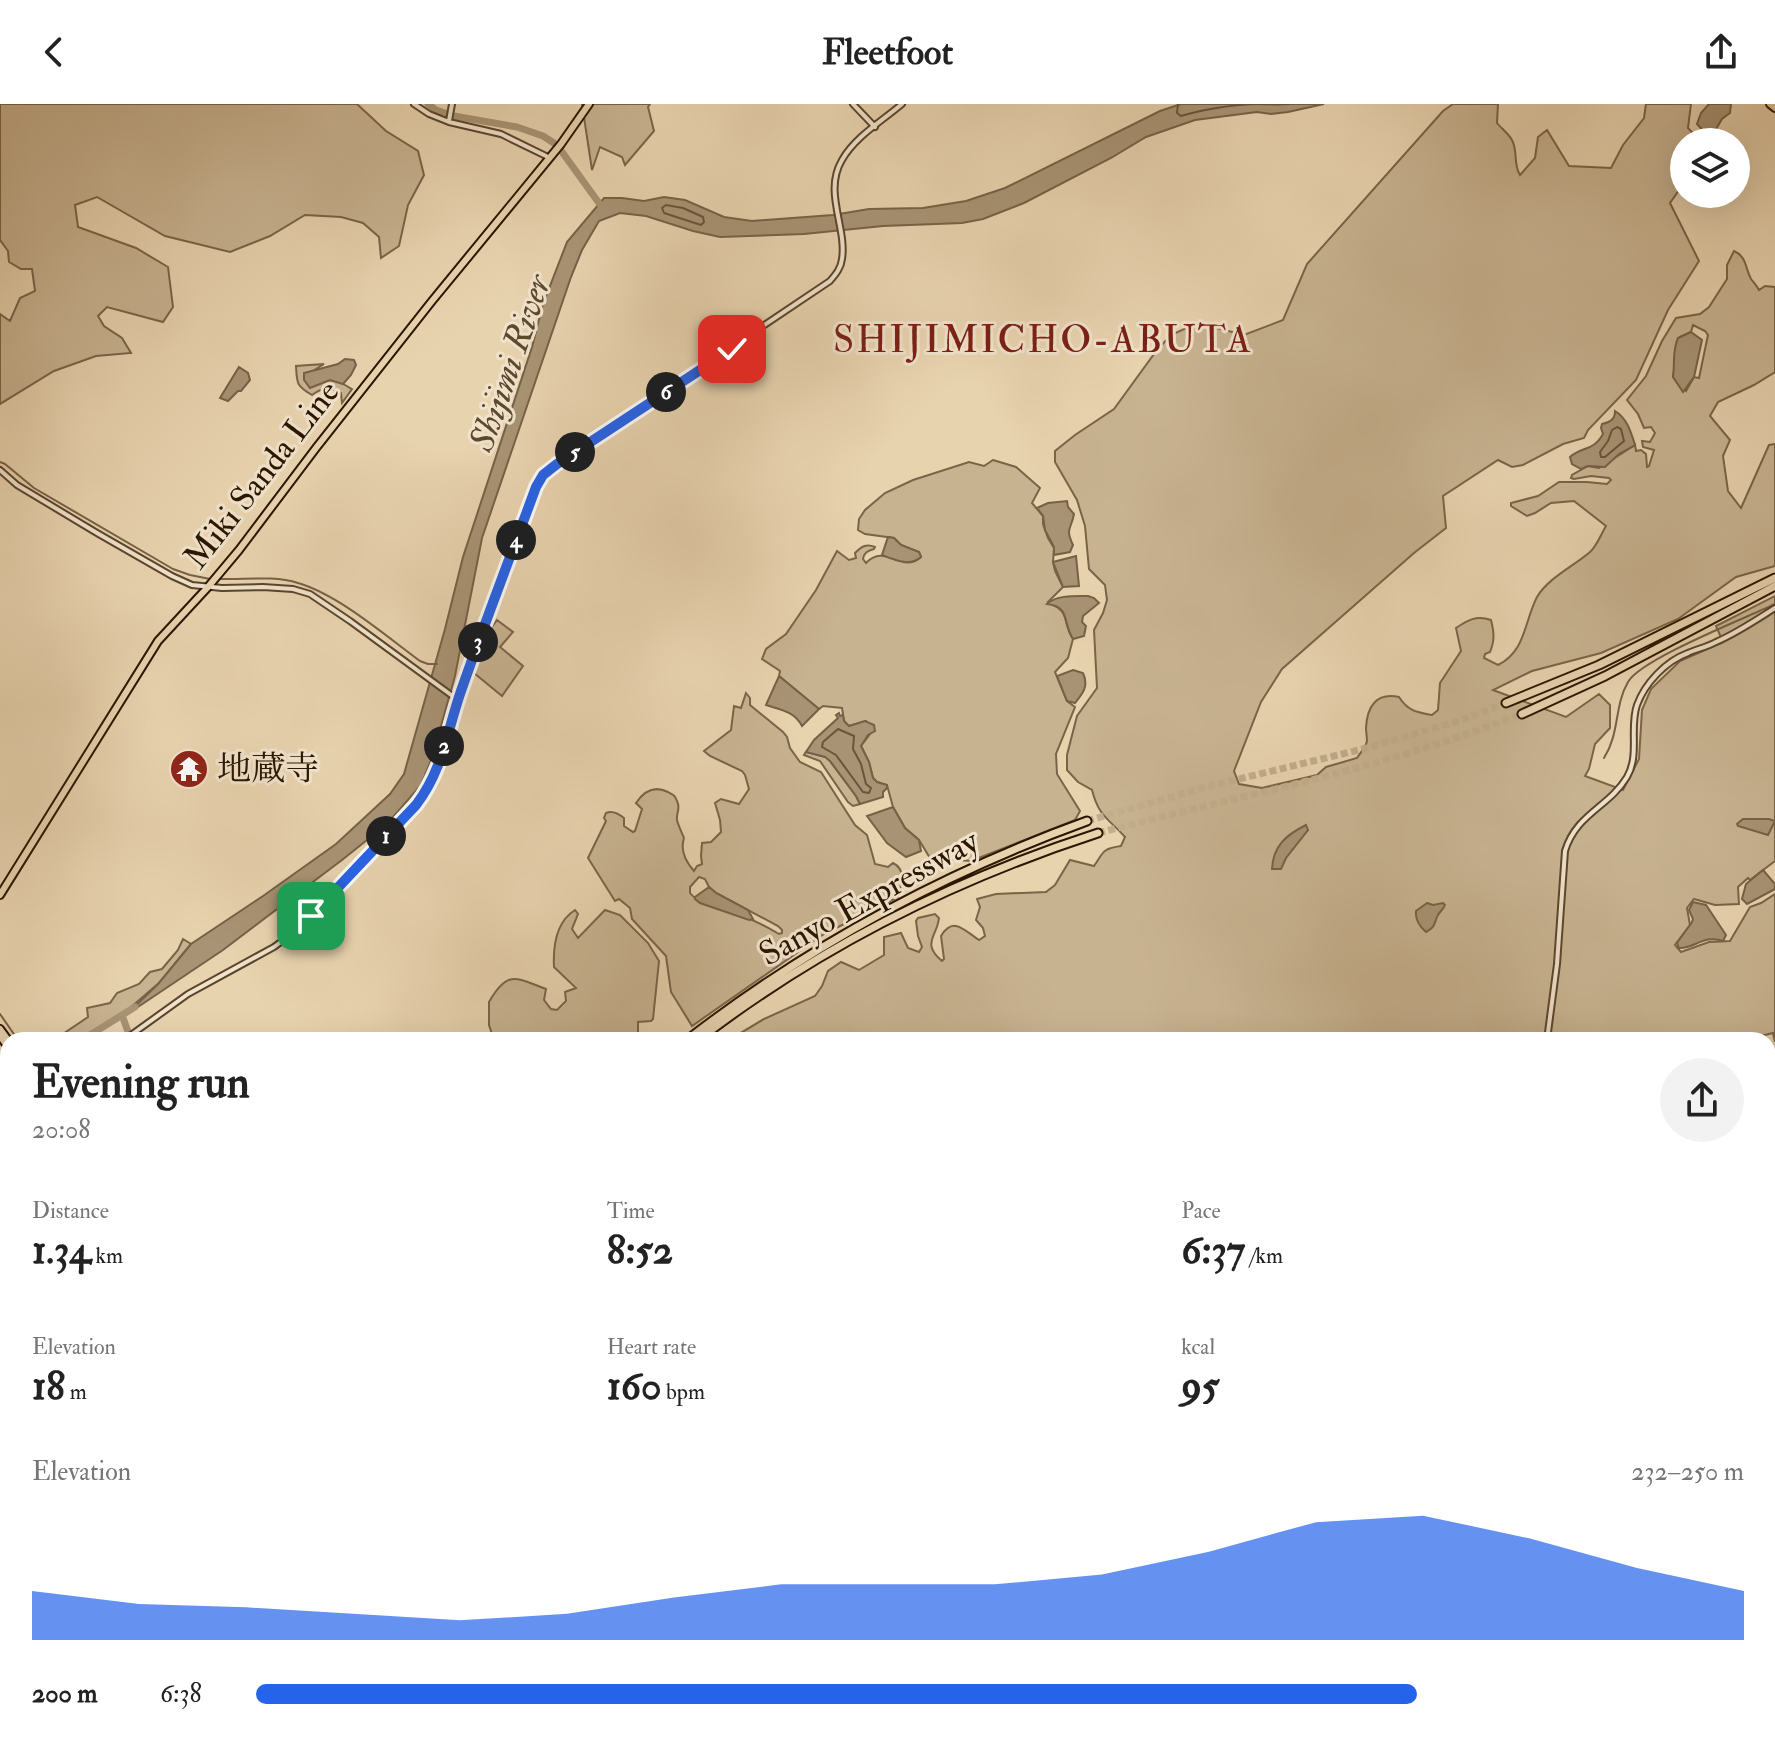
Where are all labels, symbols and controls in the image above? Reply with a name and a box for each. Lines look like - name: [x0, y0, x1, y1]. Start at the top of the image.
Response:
- icon: back: [32, 30, 76, 74]
- text: Fleetfoot: [822, 30, 953, 75]
- icon: share: [1699, 30, 1743, 74]
- map controls: [1670, 128, 1750, 208]
- button: layers: [1670, 128, 1750, 208]
- water label: Shijimi River: [459, 267, 562, 458]
- pin: [698, 315, 766, 383]
- district label: SHIJIMICHO-ABUTA: [833, 316, 1253, 364]
- icon: check: [710, 327, 754, 371]
- street label: Miki Sanda Line: [175, 372, 349, 578]
- pin: 6: [646, 372, 686, 412]
- text: 6: [660, 378, 672, 406]
- pin: 5: [555, 432, 595, 472]
- text: 5: [570, 438, 580, 466]
- pin: 4: [496, 520, 536, 560]
- text: 4: [510, 526, 522, 554]
- pin: 3: [458, 622, 498, 662]
- text: 3: [474, 628, 482, 656]
- pin: 2: [424, 726, 464, 766]
- text: 2: [438, 732, 450, 760]
- temple icon: 地蔵寺: [168, 748, 210, 790]
- place label: 地蔵寺: [217, 748, 319, 791]
- pin: 1: [366, 816, 406, 856]
- street label: Sanyo Expressway: [752, 819, 987, 976]
- text: 1: [382, 822, 390, 850]
- pin: [277, 882, 345, 950]
- icon: arrive: [289, 894, 333, 938]
- text: Evening run: [32, 1056, 250, 1111]
- button: share: [1660, 1058, 1744, 1142]
- text: 20:08: [32, 1114, 90, 1146]
- text: Distance: [32, 1197, 109, 1225]
- text: Time: [607, 1197, 655, 1225]
- text: Pace: [1181, 1197, 1221, 1225]
- text: 1.34: [32, 1225, 91, 1276]
- text: 8:52: [607, 1225, 673, 1276]
- text: 6:37: [1181, 1225, 1245, 1276]
- text: km: [91, 1242, 123, 1270]
- text: /km: [1245, 1242, 1283, 1270]
- text: Elevation: [32, 1333, 116, 1361]
- text: Heart rate: [607, 1333, 696, 1361]
- text: kcal: [1181, 1333, 1215, 1361]
- text: 18: [32, 1361, 65, 1412]
- text: 160: [607, 1361, 661, 1412]
- text: 95: [1181, 1361, 1219, 1412]
- text: m: [65, 1378, 87, 1406]
- text: bpm: [661, 1378, 705, 1406]
- text: Elevation: [32, 1456, 131, 1488]
- text: 232–250 m: [1631, 1456, 1744, 1488]
- text: 200 m: [32, 1678, 97, 1710]
- text: 6:38: [160, 1678, 202, 1710]

